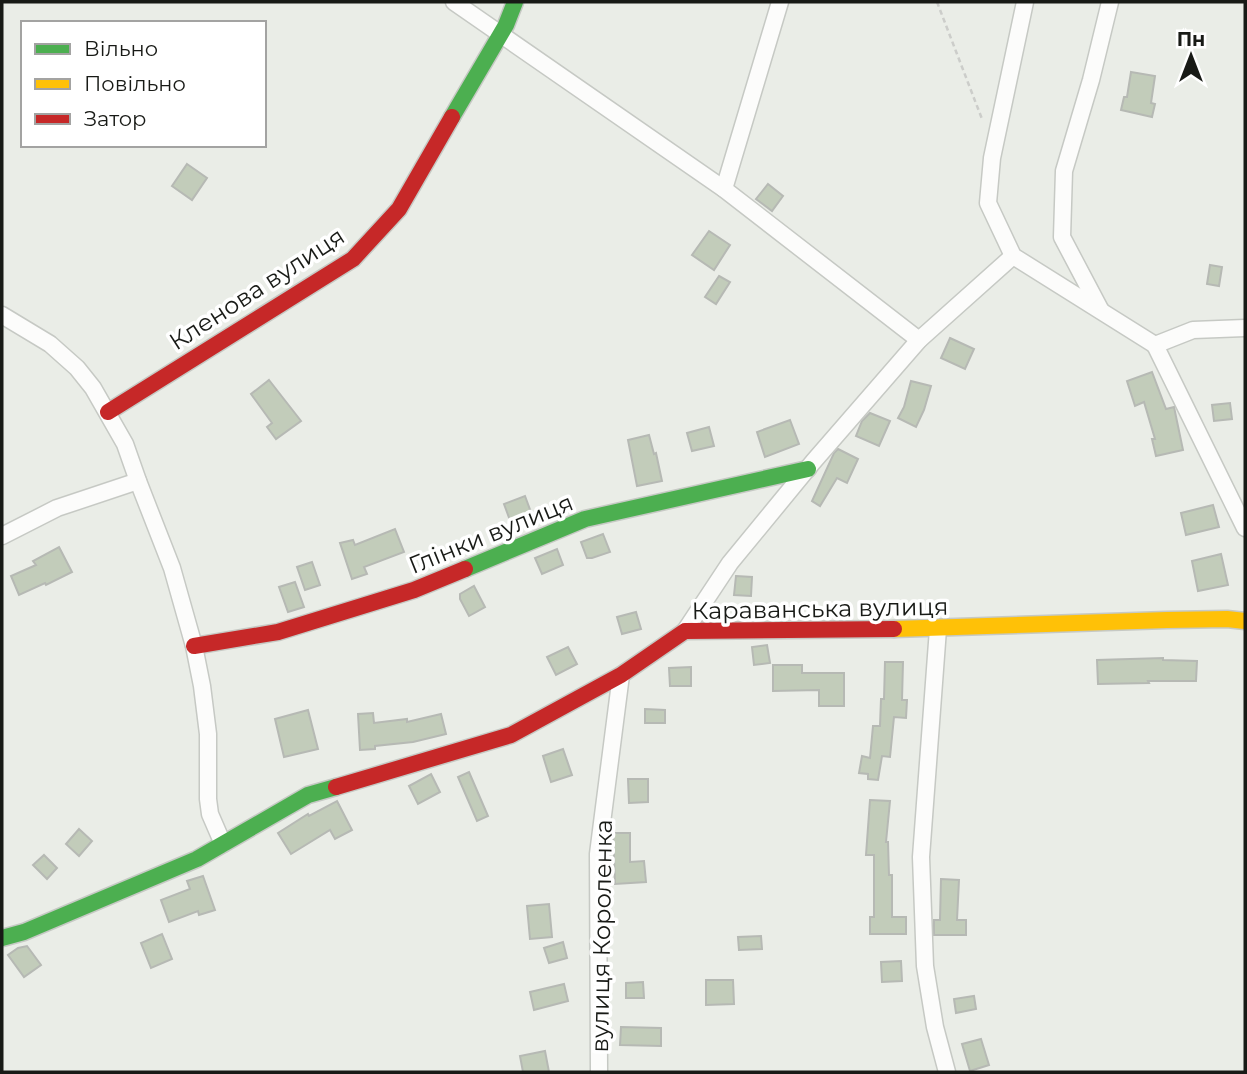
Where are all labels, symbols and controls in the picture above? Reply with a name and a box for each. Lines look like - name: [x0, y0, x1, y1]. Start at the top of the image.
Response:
- legend: [21, 21, 266, 147]
- north arrow: [1156, 21, 1226, 91]
- text: Пн: [1177, 28, 1205, 51]
- text: Вільно: [84, 36, 158, 61]
- text: Повільно: [84, 71, 186, 96]
- text: Затор: [84, 106, 146, 131]
- street label: Кленова вулиця: [164, 221, 350, 356]
- street label: Глінки вулиця: [404, 487, 577, 580]
- street label: Караванська вулиця: [691, 592, 949, 625]
- street label: вулиця Короленка: [585, 819, 618, 1053]

